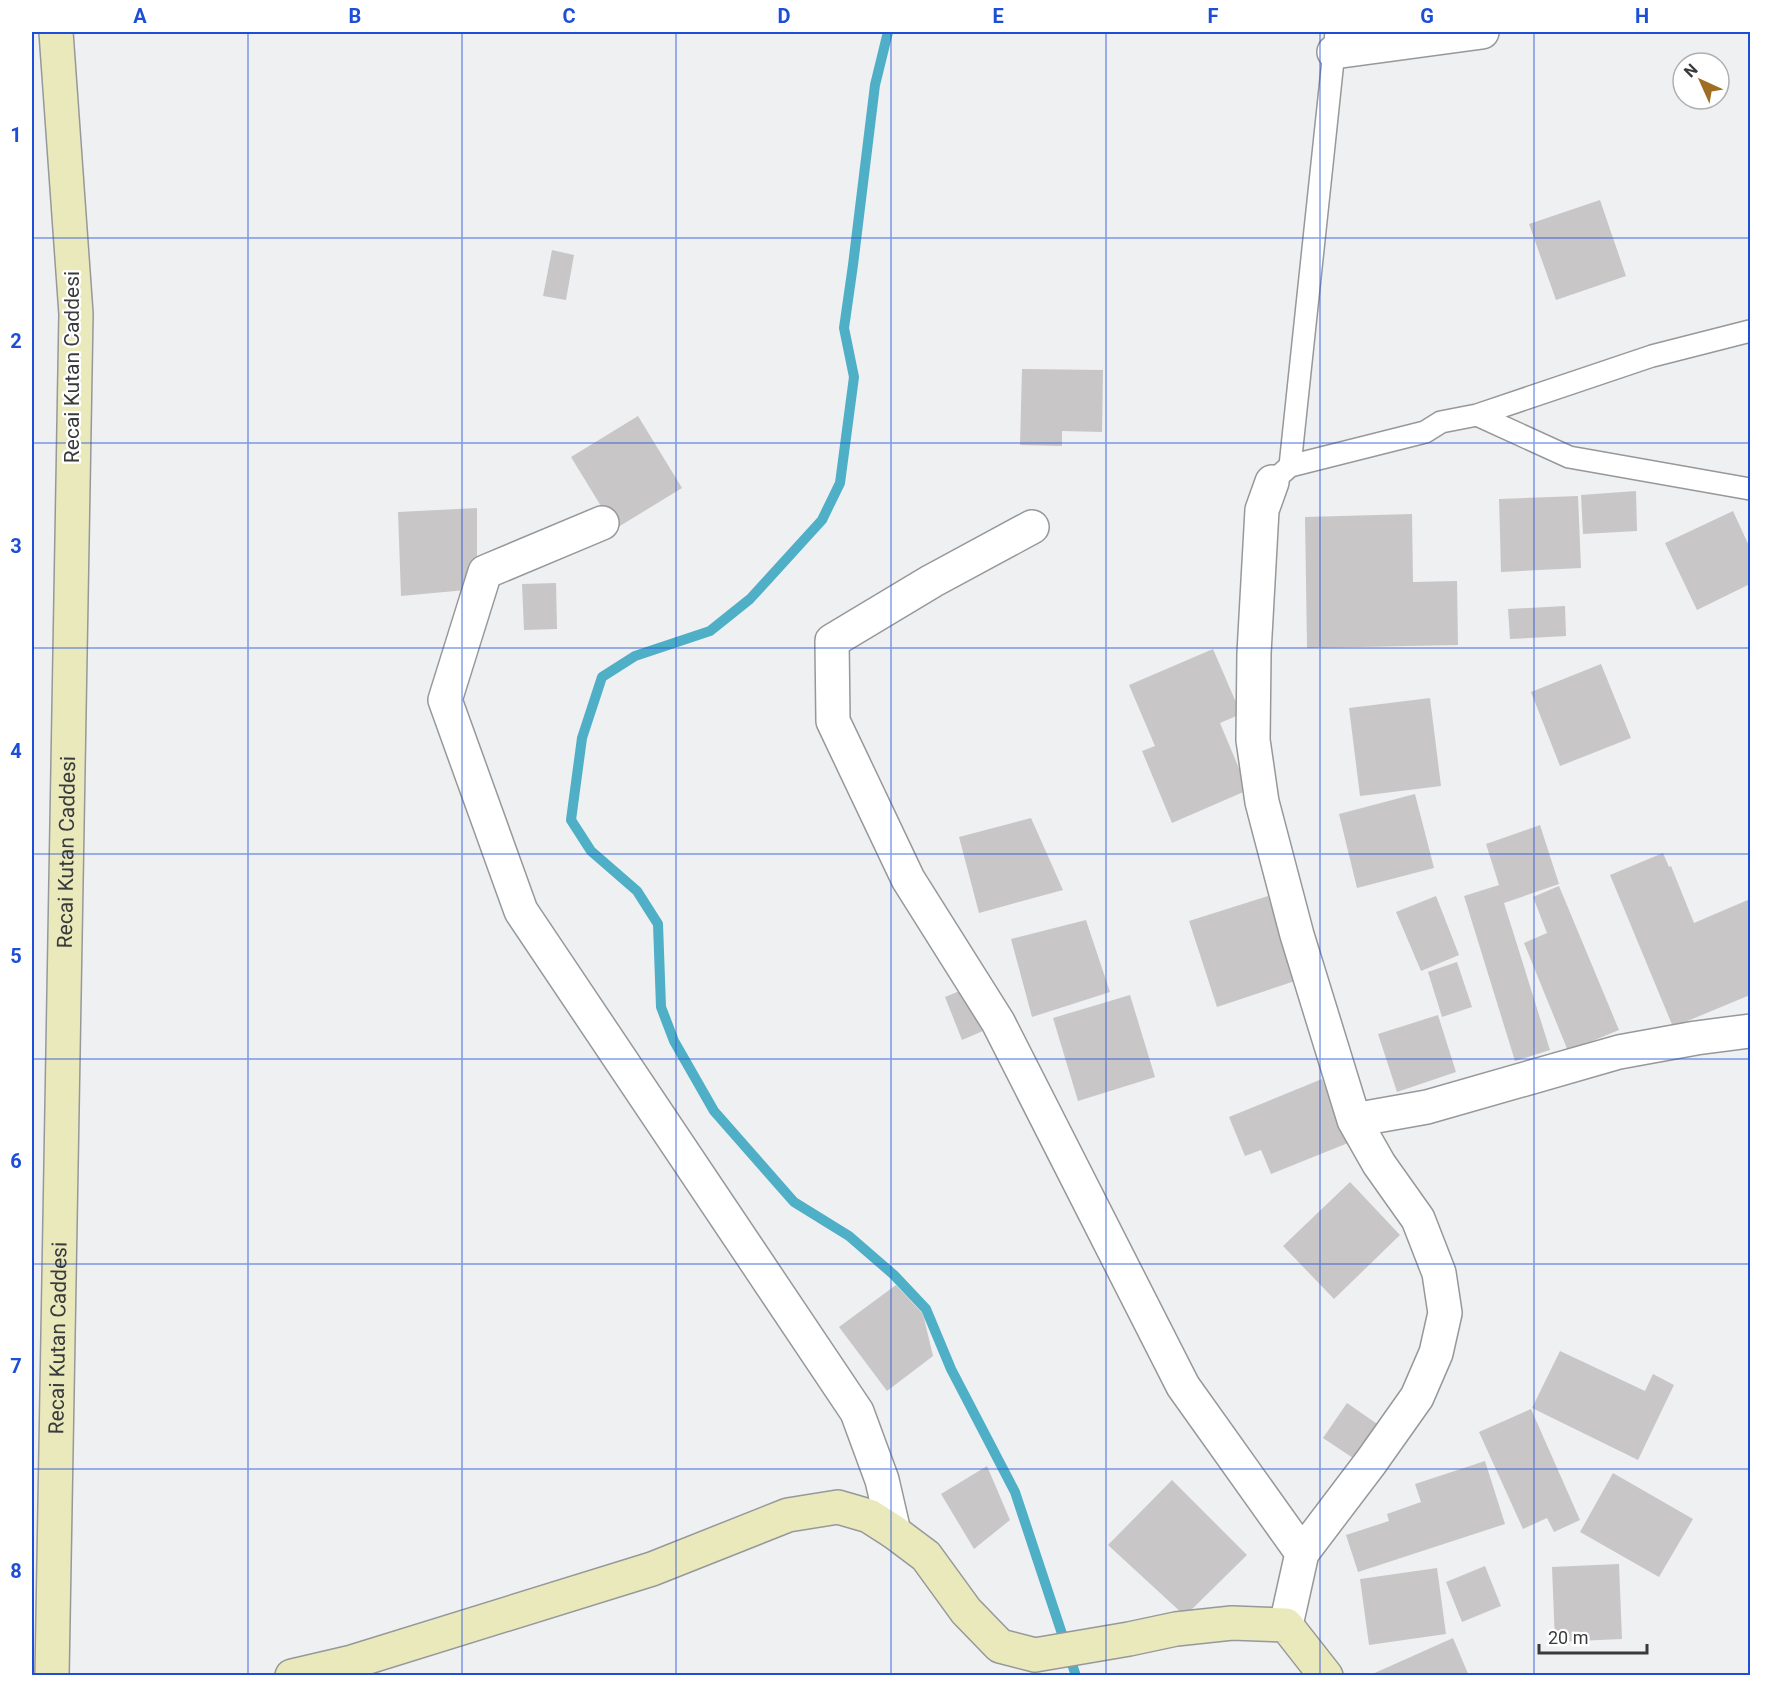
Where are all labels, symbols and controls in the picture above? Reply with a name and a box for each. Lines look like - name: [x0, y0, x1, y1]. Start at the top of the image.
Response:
- text: A: [133, 4, 147, 28]
- text: B: [349, 4, 361, 28]
- text: C: [562, 4, 576, 28]
- text: D: [778, 4, 791, 28]
- text: E: [992, 4, 1004, 28]
- text: F: [1208, 4, 1219, 28]
- text: G: [1420, 4, 1434, 28]
- text: H: [1635, 4, 1649, 28]
- north arrow: [1671, 51, 1731, 111]
- text: N: [1680, 60, 1701, 81]
- text: 1: [10, 123, 22, 147]
- street label: Recai Kutan Caddesi: [60, 271, 84, 463]
- text: 2: [10, 329, 22, 353]
- text: 3: [10, 534, 22, 558]
- text: 4: [10, 739, 22, 763]
- street label: Recai Kutan Caddesi: [53, 756, 80, 949]
- text: 5: [10, 944, 22, 968]
- text: 6: [10, 1149, 22, 1173]
- street label: Recai Kutan Caddesi: [44, 1242, 72, 1434]
- text: 7: [10, 1354, 22, 1378]
- text: 8: [10, 1559, 22, 1583]
- scale bar: [1539, 1617, 1647, 1655]
- text: 20 m: [1548, 1627, 1588, 1648]

